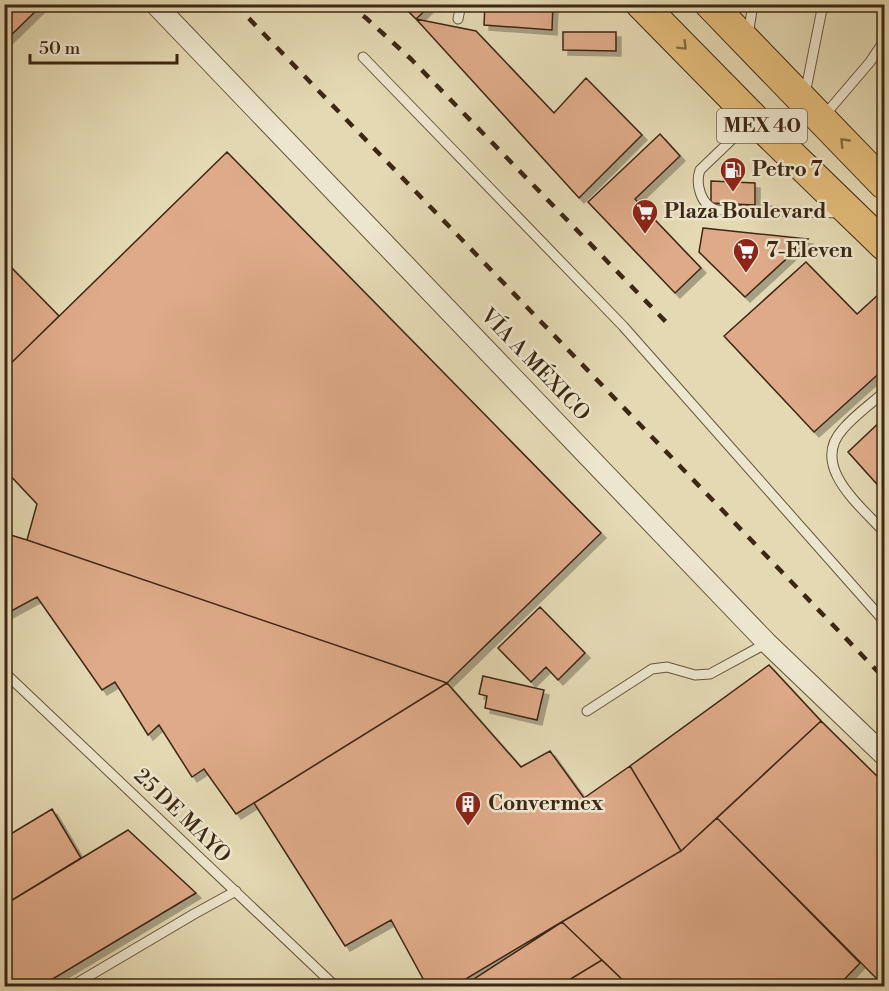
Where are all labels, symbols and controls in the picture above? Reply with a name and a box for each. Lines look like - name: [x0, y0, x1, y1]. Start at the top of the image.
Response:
- scale bar: [30, 27, 177, 65]
- text: 50 m: [39, 37, 81, 60]
- one-way arrow: [675, 39, 686, 50]
- road number: MEX 40: [717, 109, 807, 143]
- one-way arrow: [840, 138, 851, 148]
- fuel station icon: Petro 7: [718, 155, 748, 193]
- place label: Petro 7: [752, 157, 823, 183]
- supermarket icon: Plaza Boulevard: [630, 197, 660, 235]
- place label: Plaza Boulevard: [664, 199, 826, 225]
- supermarket icon: 7-Eleven: [731, 236, 761, 274]
- place label: 7-Eleven: [766, 238, 853, 264]
- street label: VÍA A MÉXICO: [474, 301, 597, 427]
- street label: 25 DE MAYO: [128, 763, 236, 869]
- building icon: Convermex: [453, 789, 483, 827]
- place label: Convermex: [488, 791, 604, 817]

